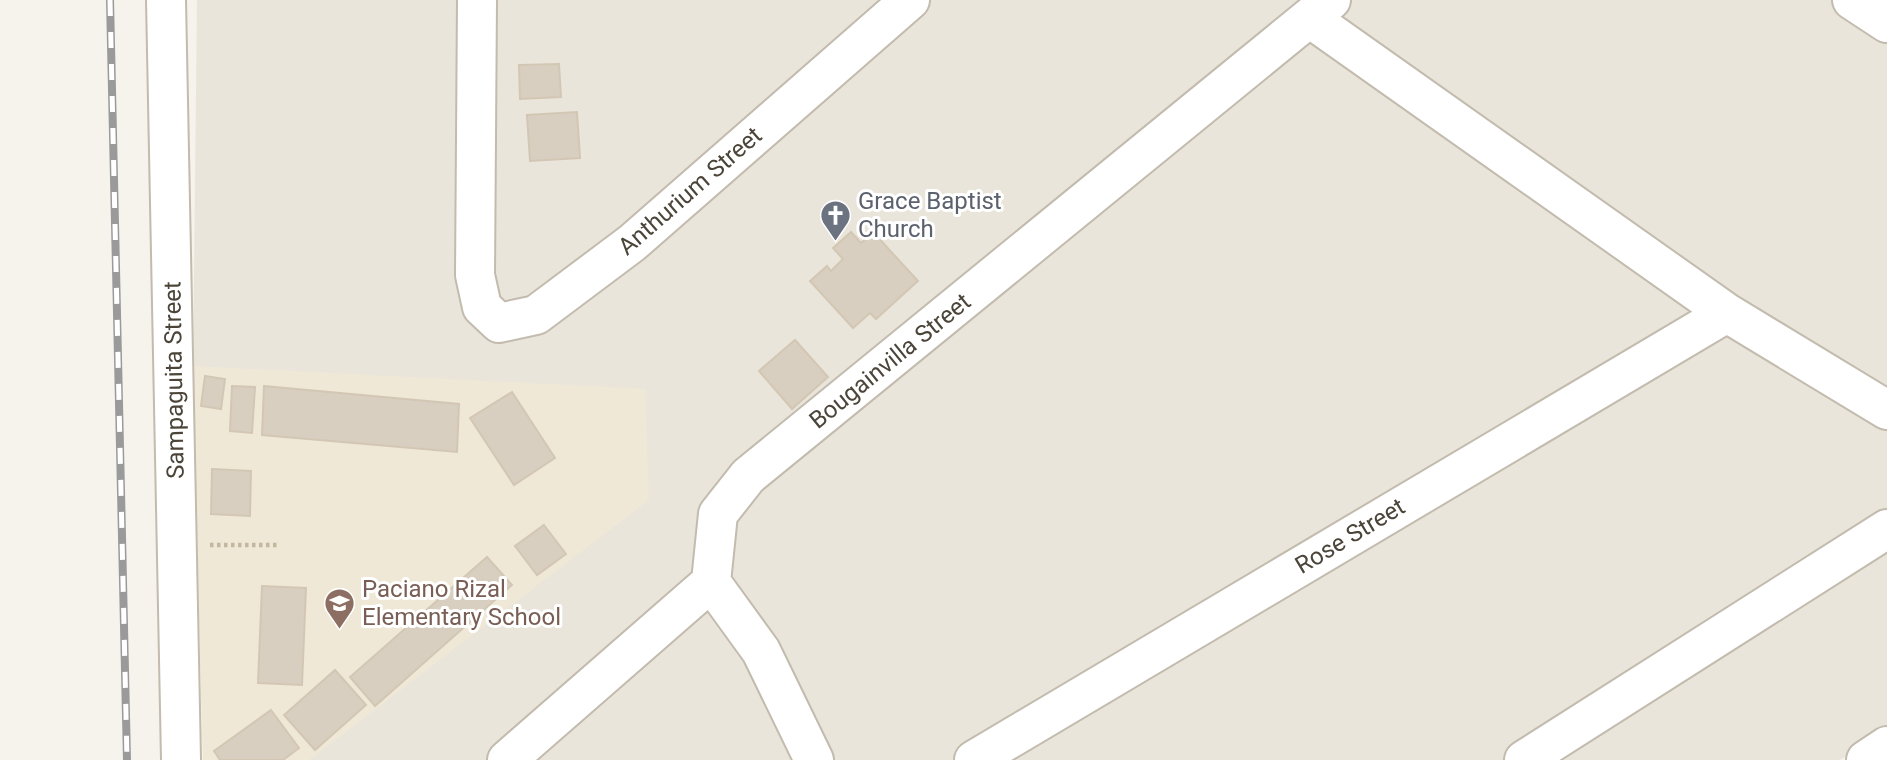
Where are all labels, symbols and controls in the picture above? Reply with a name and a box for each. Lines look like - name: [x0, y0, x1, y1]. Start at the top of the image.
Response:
- street label: Anthurium Street: [613, 121, 767, 261]
- place label: Grace Baptist Church: [858, 187, 1002, 243]
- church icon: Grace Baptist Church: [818, 198, 852, 242]
- street label: Sampaguita Street: [158, 281, 190, 479]
- street label: Bougainvilla Street: [804, 287, 976, 434]
- street label: Rose Street: [1290, 492, 1410, 580]
- place label: Paciano Rizal Elementary School: [362, 575, 561, 631]
- school or university icon: Paciano Rizal Elementary School: [322, 586, 356, 630]

